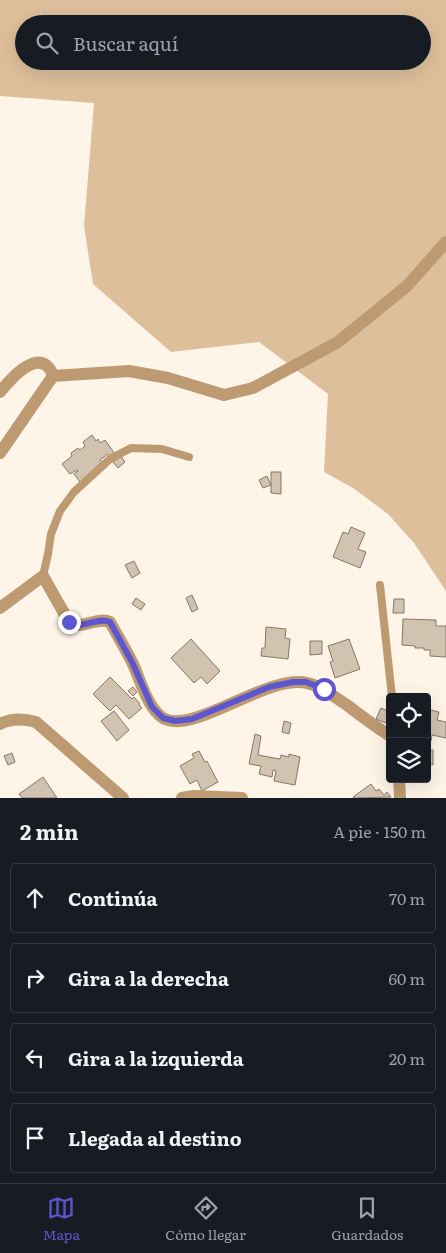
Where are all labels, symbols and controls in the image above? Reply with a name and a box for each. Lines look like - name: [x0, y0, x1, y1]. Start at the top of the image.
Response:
- search box: [15, 15, 431, 70]
- icon: search: [33, 29, 61, 57]
- text: Buscar aquí: [73, 29, 178, 57]
- route end: [58, 611, 81, 634]
- route start: [313, 678, 336, 701]
- map controls: [386, 693, 431, 783]
- button: locate: [386, 693, 431, 738]
- button: layers: [386, 738, 431, 783]
- text: 2 min: [20, 815, 79, 846]
- text: A pie · 150 m: [333, 819, 426, 843]
- icon: ahead: [21, 884, 49, 912]
- text: Continúa: [68, 884, 158, 912]
- text: 70 m: [389, 886, 425, 910]
- icon: right: [21, 964, 49, 992]
- text: Gira a la derecha: [68, 964, 229, 992]
- text: 60 m: [388, 966, 425, 990]
- icon: left: [21, 1044, 49, 1072]
- text: Gira a la izquierda: [68, 1044, 244, 1072]
- text: 20 m: [389, 1046, 425, 1070]
- icon: arrive: [21, 1124, 49, 1152]
- text: Llegada al destino: [68, 1124, 242, 1152]
- tab: Mapa: [43, 1194, 80, 1244]
- tab: Cómo llegar: [165, 1194, 246, 1244]
- tab: Guardados: [331, 1194, 403, 1244]

